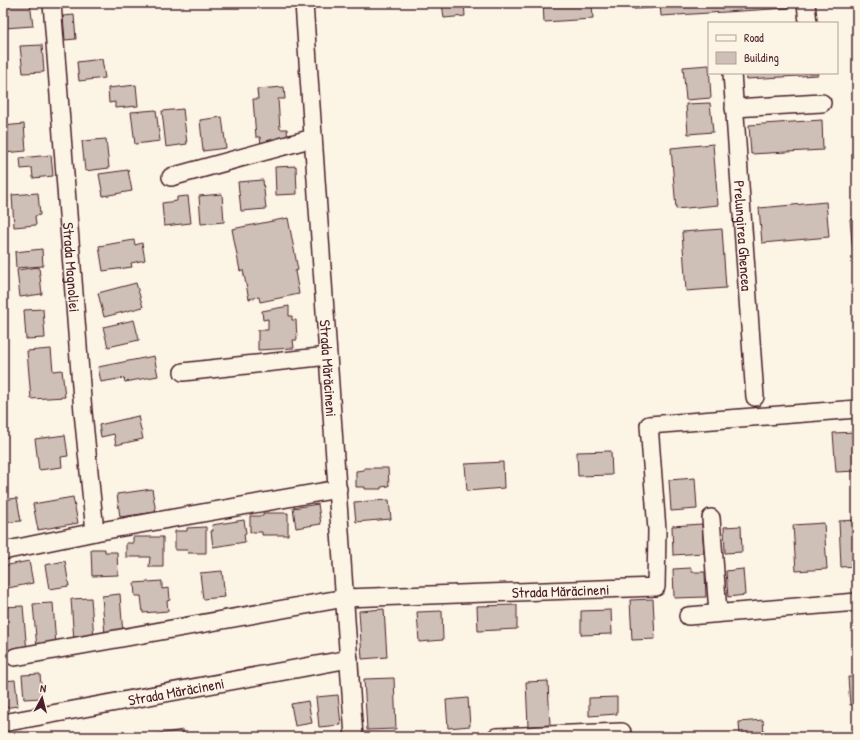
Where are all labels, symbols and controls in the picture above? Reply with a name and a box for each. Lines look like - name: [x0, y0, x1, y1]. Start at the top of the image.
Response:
- legend: [708, 22, 838, 74]
- text: Road: [744, 29, 764, 46]
- text: Building: [744, 49, 779, 66]
- street label: Prelungirea Ghencea: [729, 180, 758, 292]
- street label: Strada Magnoliei: [58, 222, 86, 313]
- street label: Strada Mărăcineni: [315, 319, 343, 418]
- street label: Strada Mărăcineni: [512, 578, 610, 603]
- street label: Strada Mărăcineni: [126, 672, 226, 710]
- north arrow: [22, 678, 62, 718]
- text: N: [39, 681, 47, 695]

